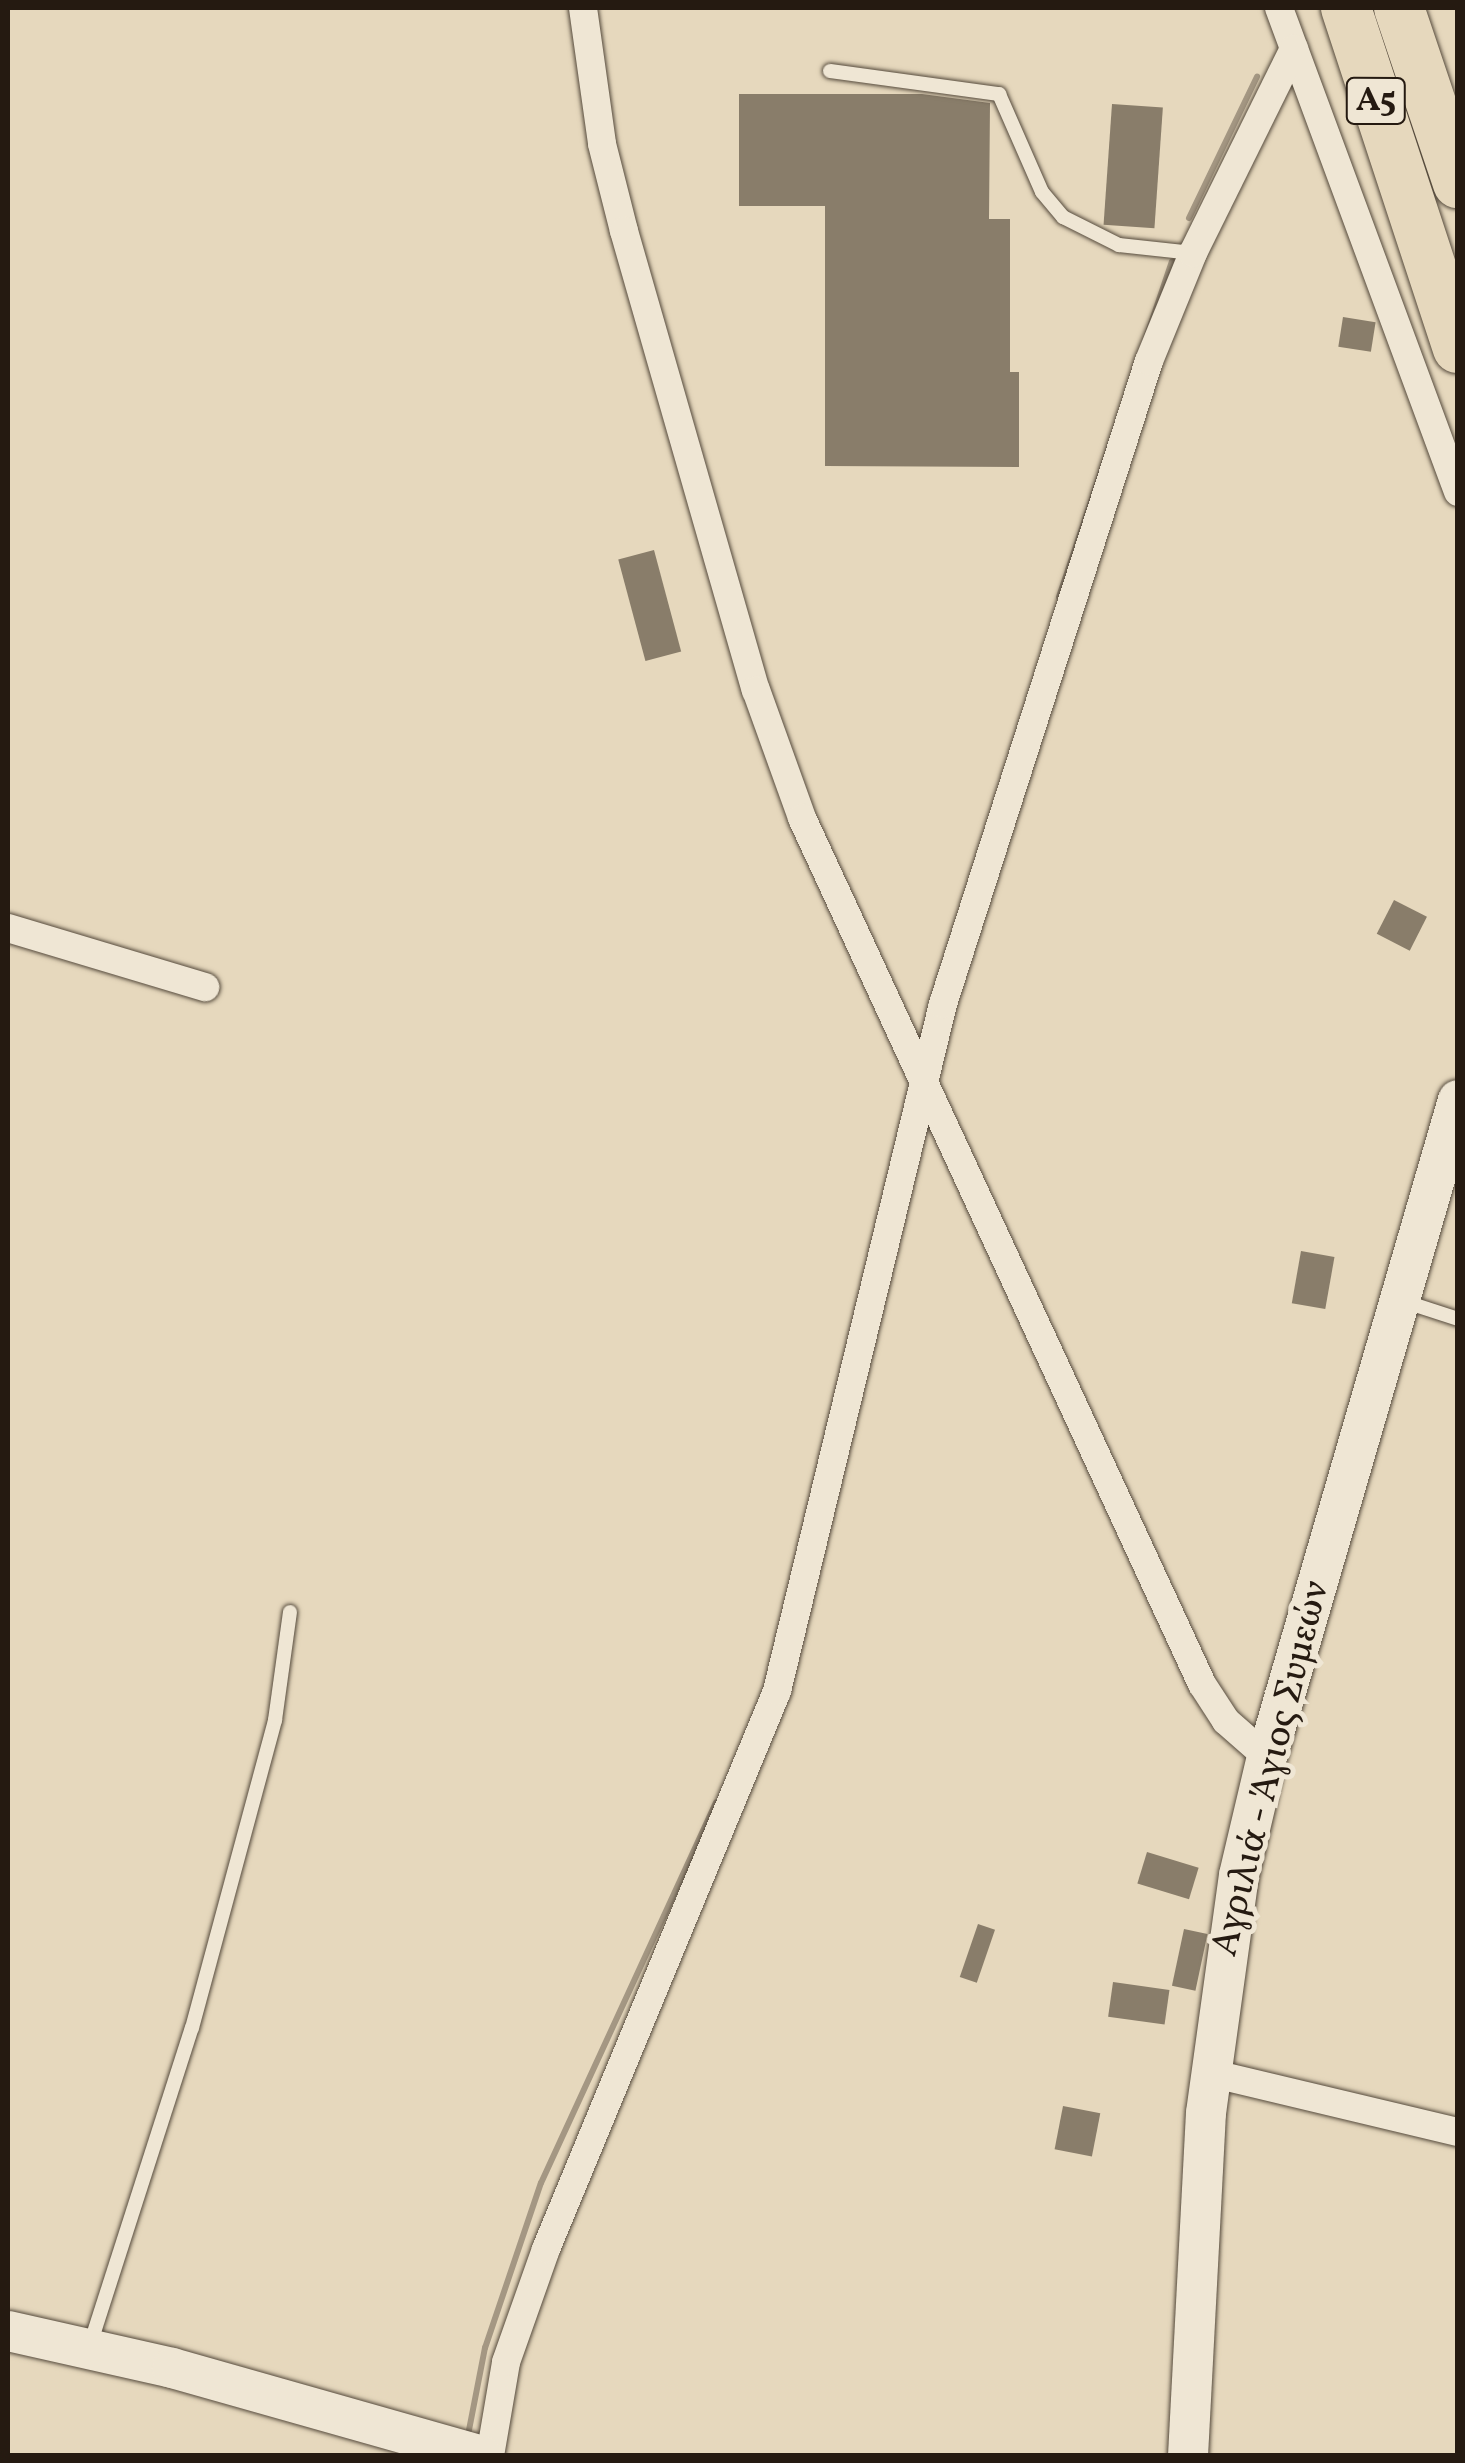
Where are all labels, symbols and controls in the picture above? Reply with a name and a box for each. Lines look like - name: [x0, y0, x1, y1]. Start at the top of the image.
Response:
- road number: Α5: [1344, 71, 1408, 131]
- street label: Αγριλιά - Άγιος Συμεών: [1203, 1576, 1341, 1962]

